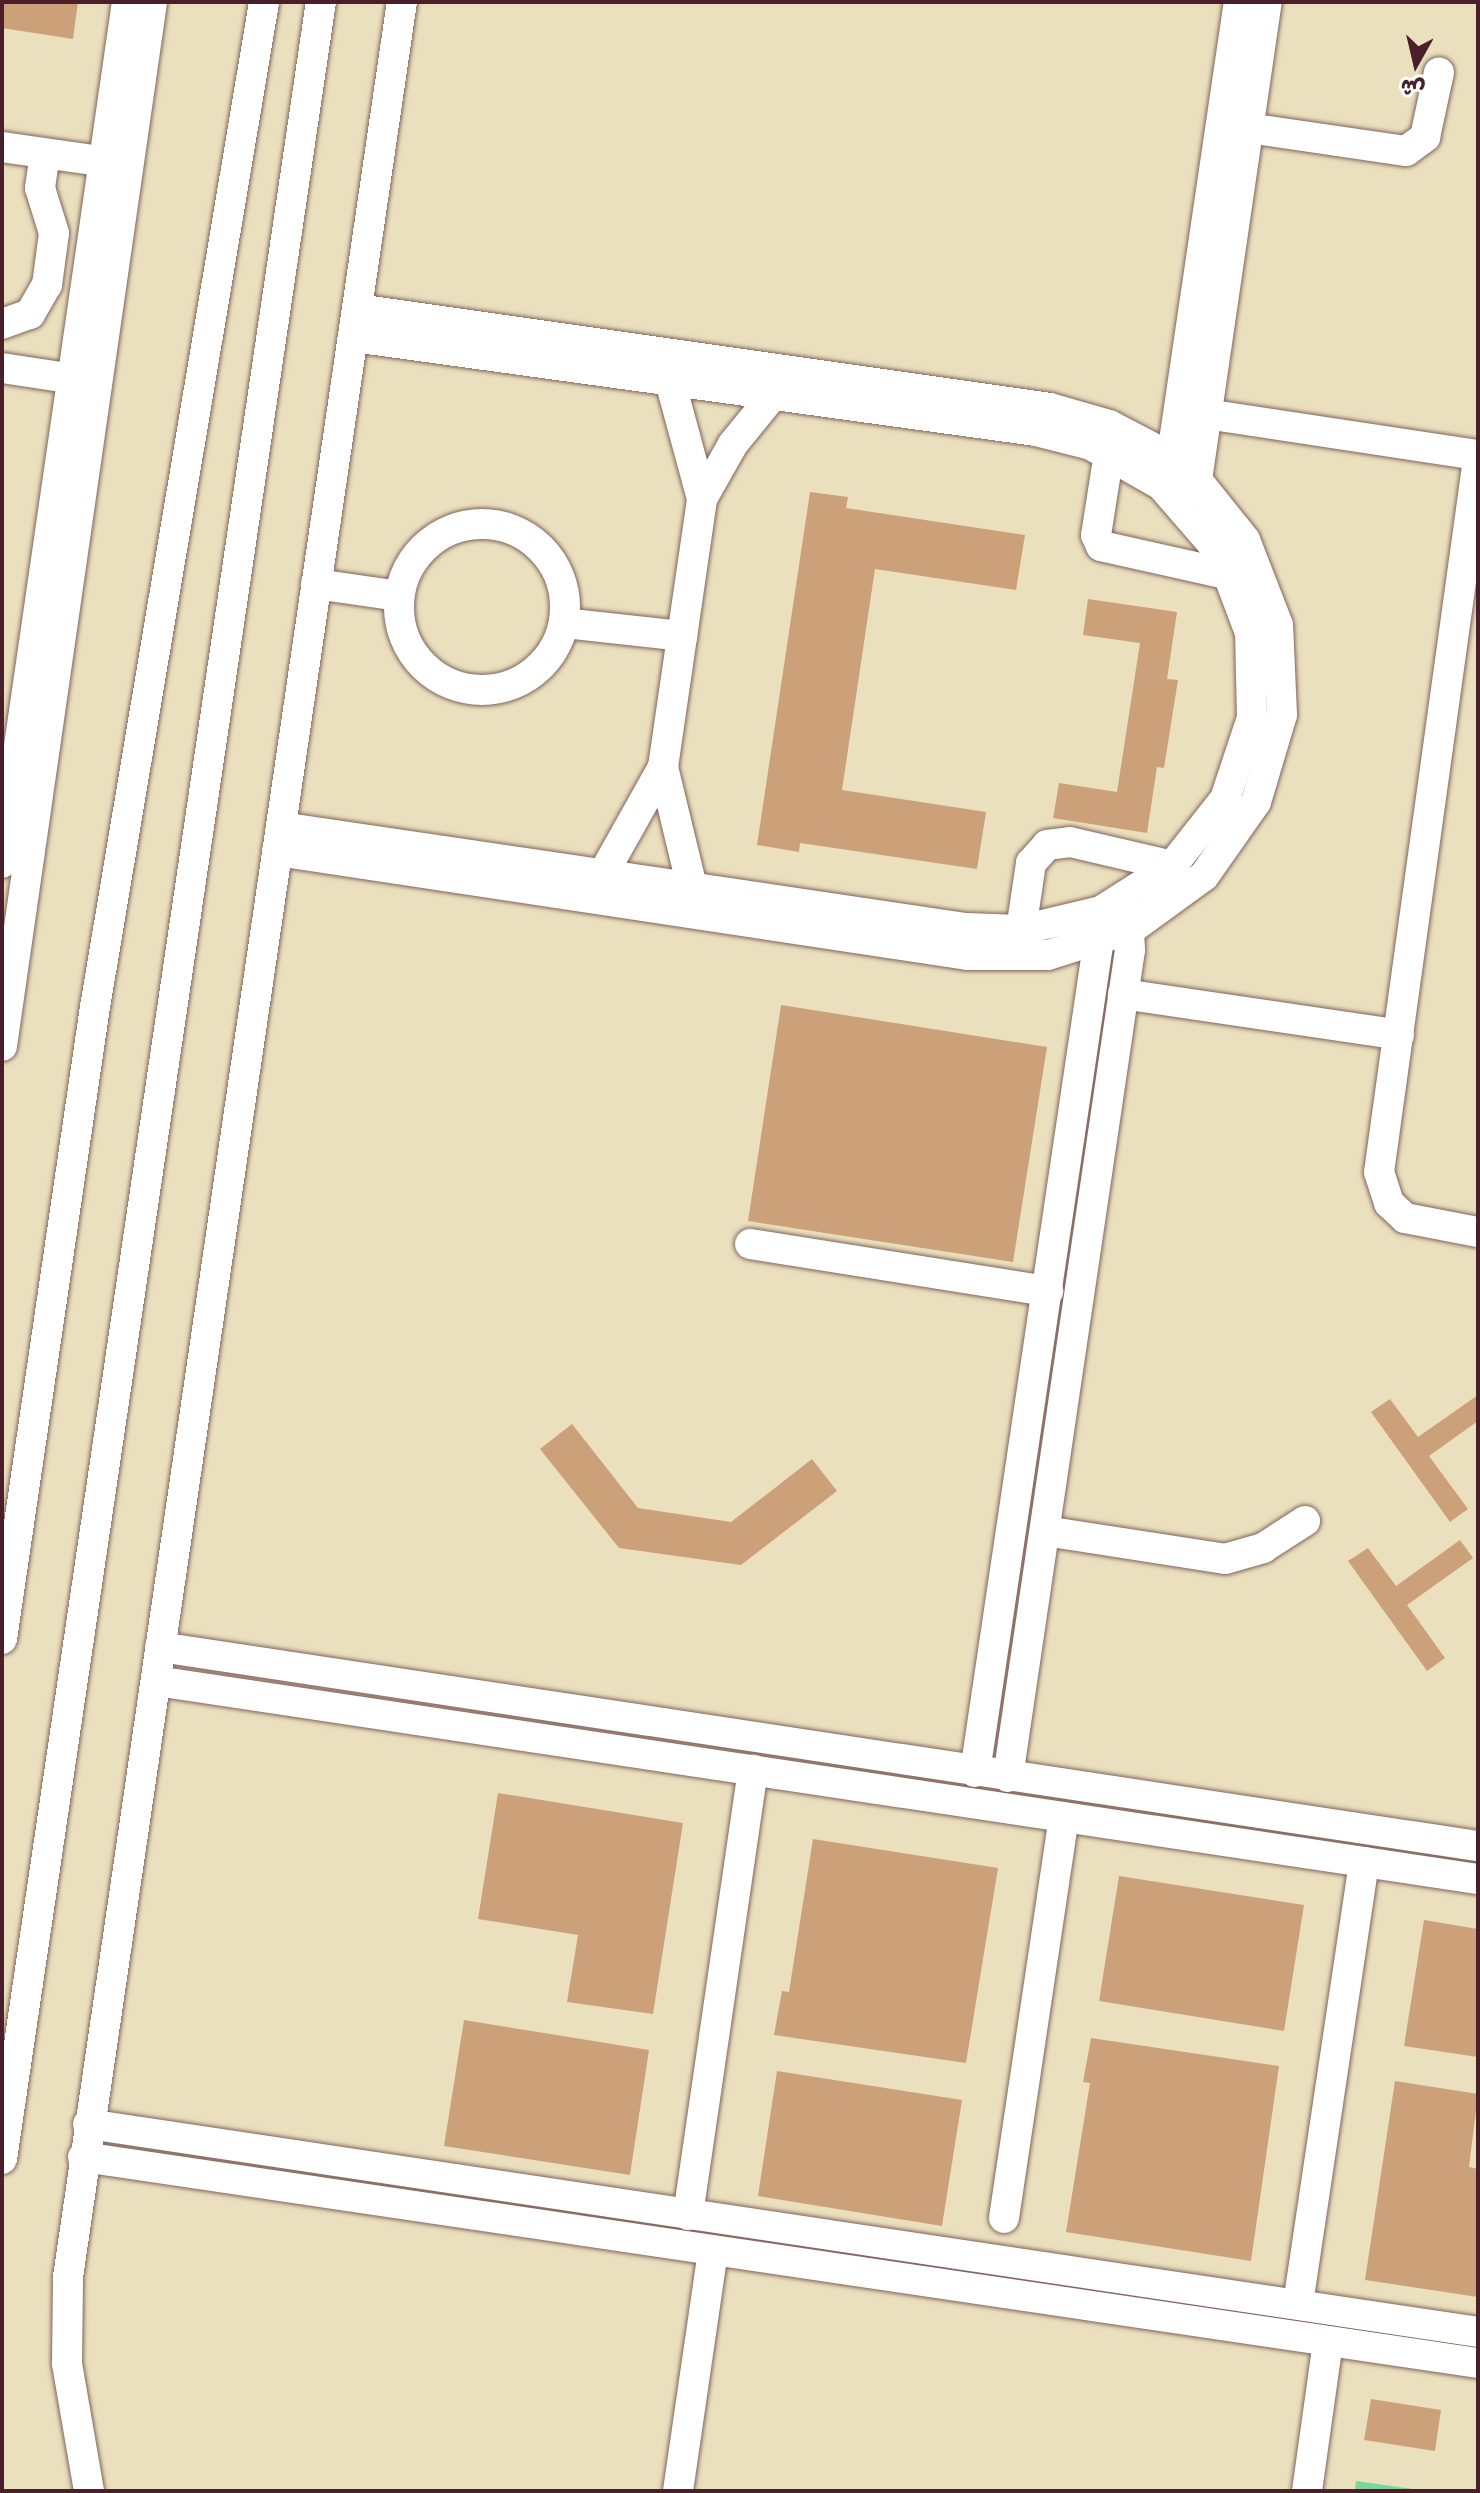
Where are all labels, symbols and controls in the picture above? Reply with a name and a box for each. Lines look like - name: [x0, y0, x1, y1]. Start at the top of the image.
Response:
- north arrow: [1376, 24, 1456, 104]
- text: ش: [1399, 73, 1426, 102]

